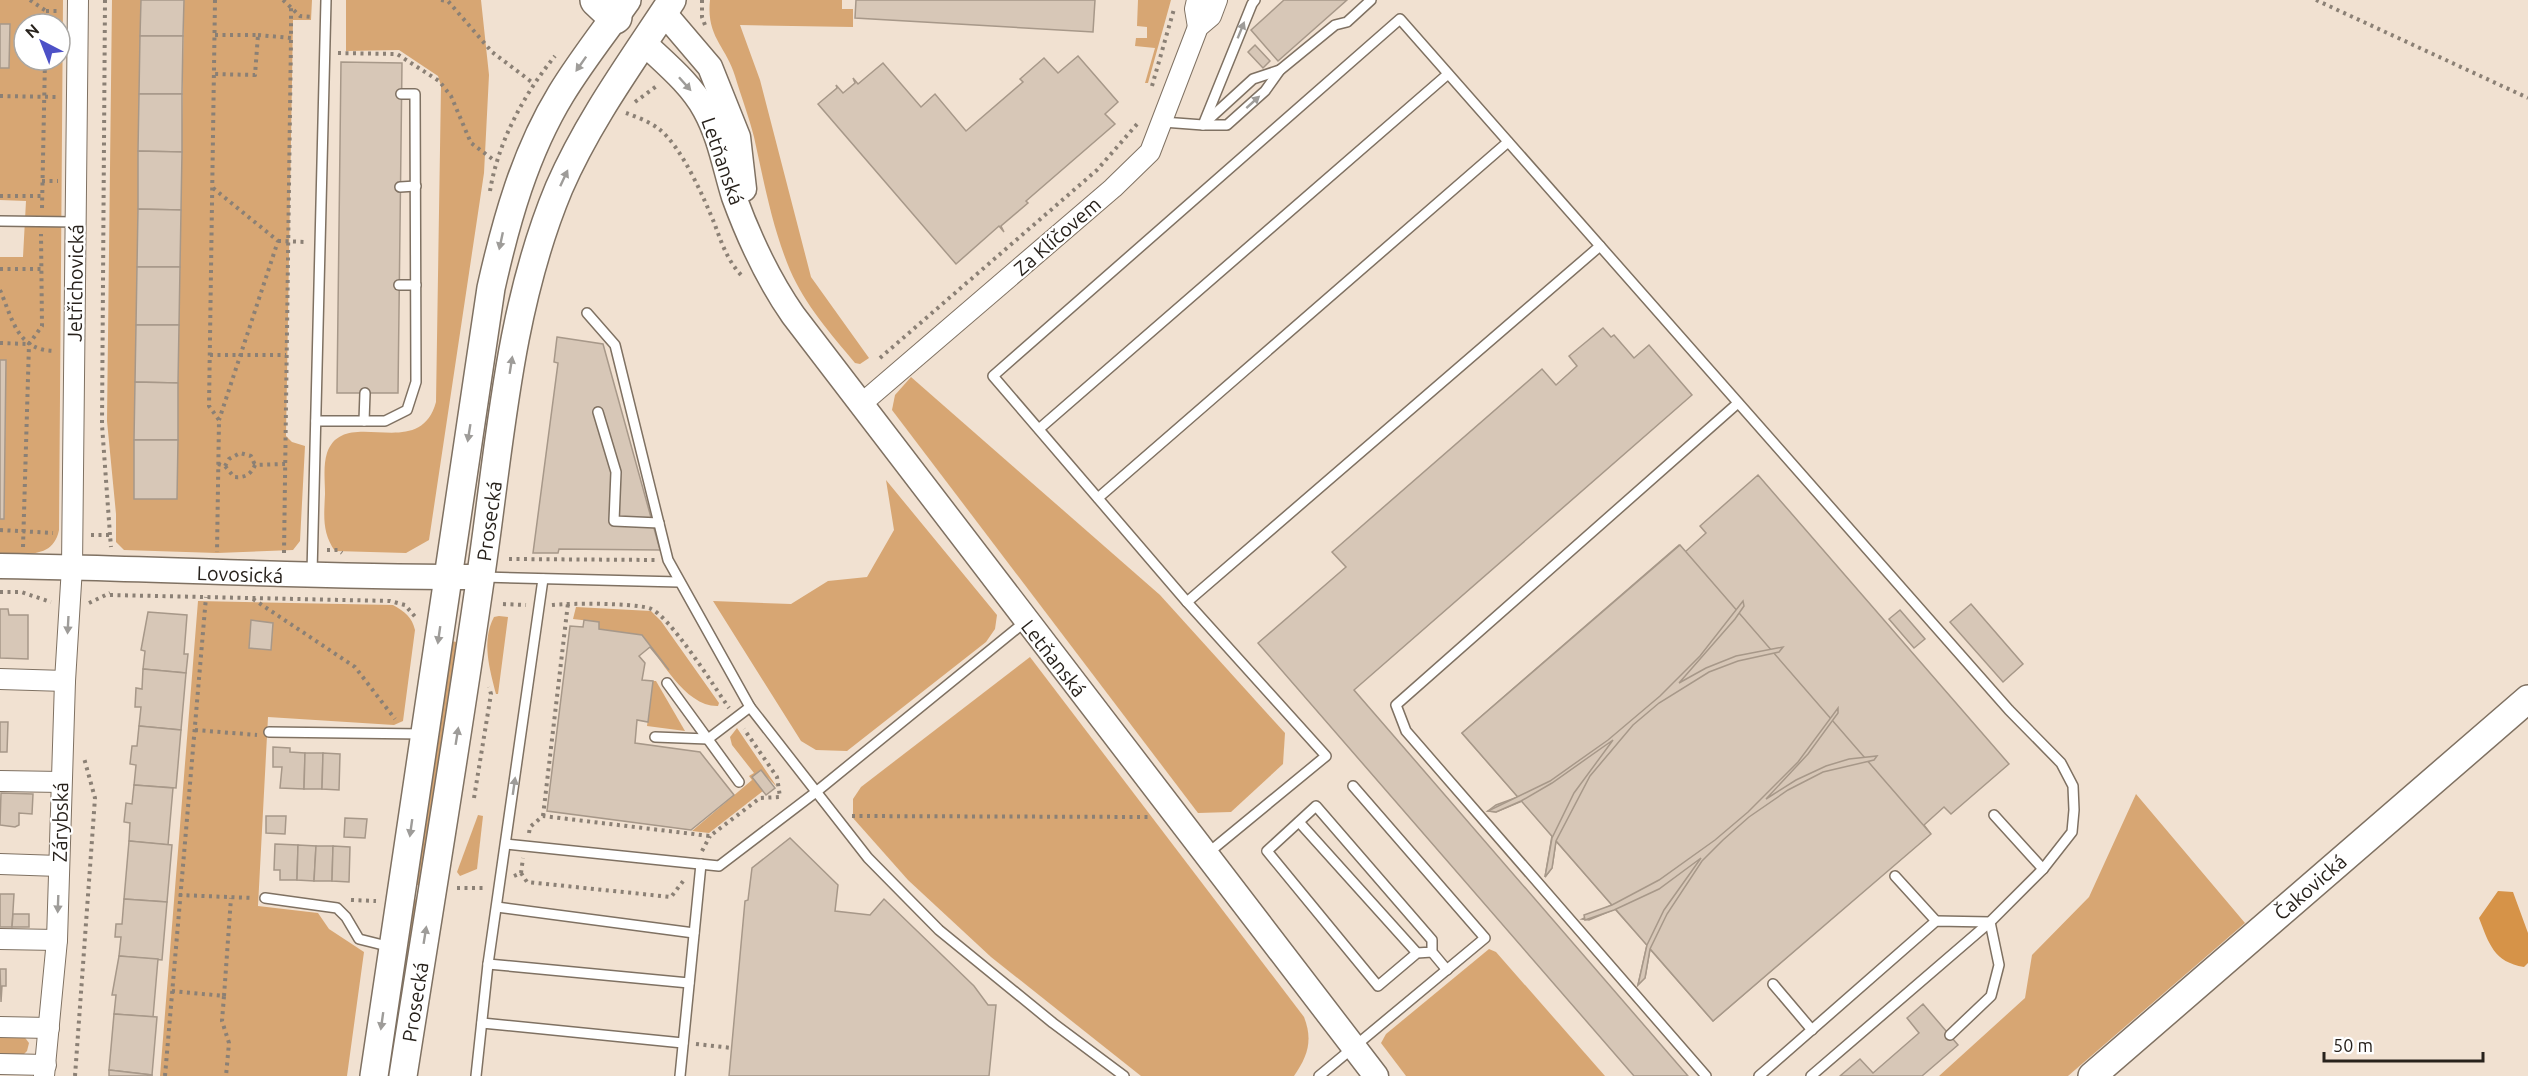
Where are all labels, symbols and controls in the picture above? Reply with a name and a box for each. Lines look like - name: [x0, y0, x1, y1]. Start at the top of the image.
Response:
- north arrow: [12, 12, 72, 72]
- text: N: [22, 20, 42, 42]
- one-way arrow: [1236, 20, 1246, 38]
- one-way arrow: [575, 56, 587, 72]
- one-way arrow: [678, 76, 691, 91]
- one-way arrow: [1245, 96, 1260, 109]
- street label: Letňanská: [697, 114, 749, 208]
- one-way arrow: [560, 169, 569, 186]
- street label: Za Klíčovem: [1009, 192, 1105, 280]
- street label: Jetřichovická: [62, 224, 88, 342]
- one-way arrow: [496, 232, 506, 250]
- one-way arrow: [507, 355, 516, 374]
- one-way arrow: [464, 424, 473, 443]
- street label: Prosecká: [472, 479, 506, 563]
- street label: Lovosická: [196, 561, 284, 587]
- street label: Letňanská: [1017, 615, 1091, 701]
- one-way arrow: [63, 616, 73, 635]
- one-way arrow: [435, 626, 444, 645]
- one-way arrow: [452, 726, 461, 745]
- one-way arrow: [510, 777, 519, 796]
- street label: Zárybská: [48, 782, 72, 862]
- one-way arrow: [406, 819, 415, 838]
- street label: Čakovická: [2269, 849, 2351, 925]
- one-way arrow: [53, 895, 62, 914]
- one-way arrow: [420, 926, 429, 945]
- street label: Prosecká: [397, 960, 433, 1044]
- one-way arrow: [378, 1012, 387, 1031]
- scale bar: [2324, 1025, 2483, 1063]
- text: 50 m: [2333, 1035, 2373, 1055]

